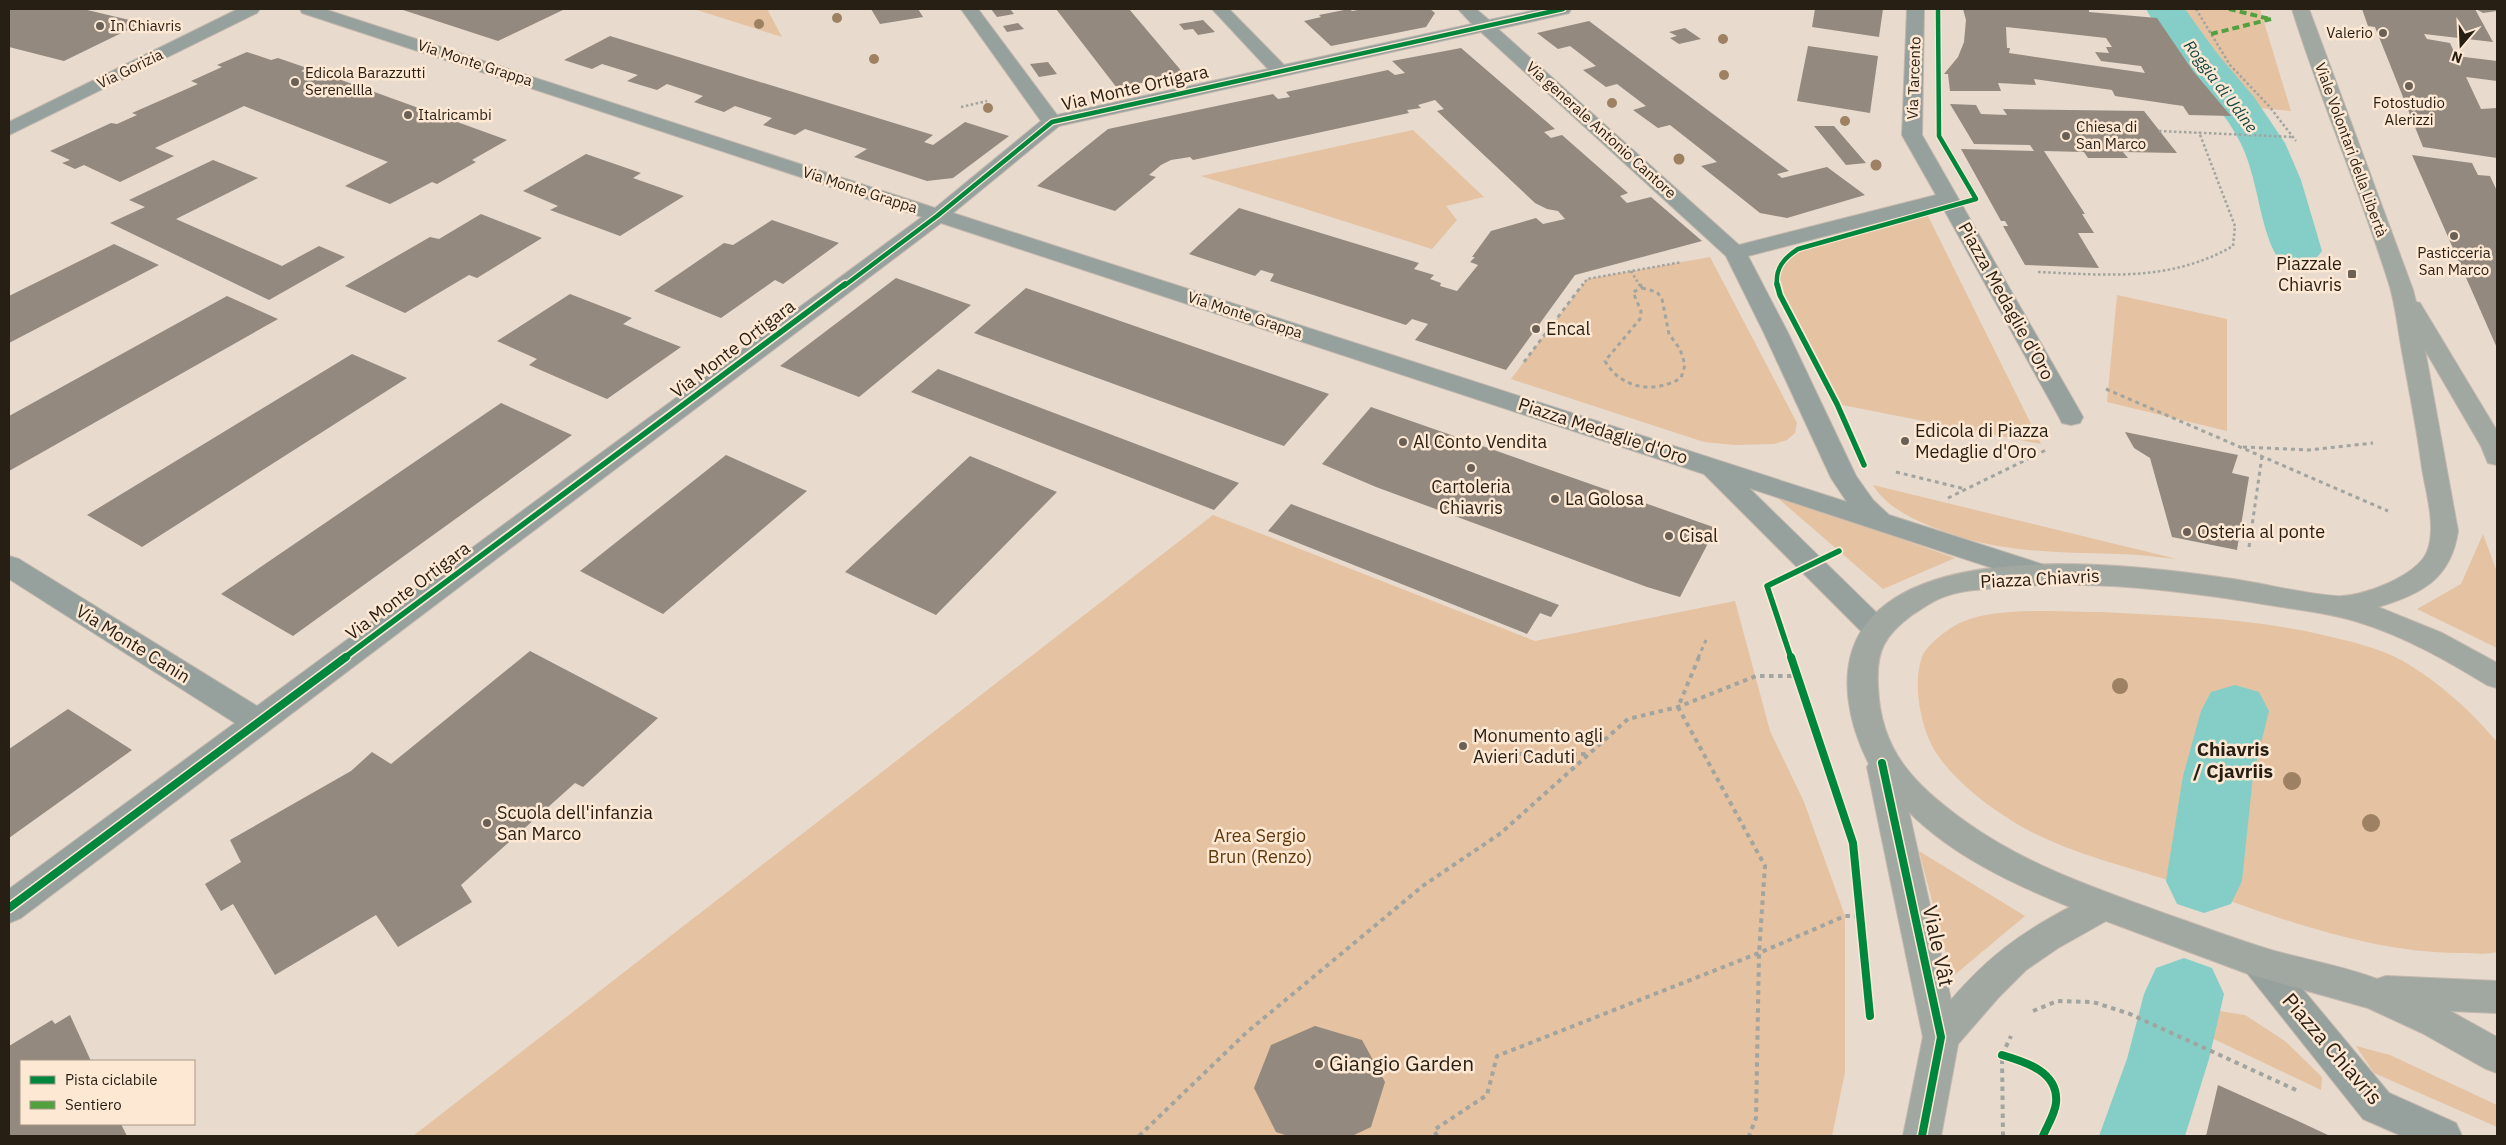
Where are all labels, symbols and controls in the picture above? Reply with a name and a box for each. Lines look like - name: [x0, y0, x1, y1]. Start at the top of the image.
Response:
- place label: In Chiavris: [110, 16, 181, 35]
- marker: In Chiavris: [94, 20, 106, 32]
- north arrow: [2436, 20, 2486, 70]
- place label: Valerio: [2326, 23, 2373, 42]
- marker: Valerio: [2377, 27, 2389, 39]
- street label: Via Monte Grappa: [415, 35, 535, 90]
- street label: Via Tarcento: [1903, 36, 1924, 120]
- water label: Roggia di Udine: [2180, 36, 2262, 136]
- street label: Via Gorizia: [94, 44, 166, 93]
- text: N: [2449, 47, 2464, 67]
- street label: Via generale Antonio Cantore: [1522, 57, 1680, 202]
- street label: Via Monte Ortigara: [1059, 59, 1211, 116]
- street label: Viale Volontari della Libertà: [2311, 60, 2392, 240]
- place label: Edicola Barazzutti Serenellla: [305, 63, 425, 99]
- marker: Edicola Barazzutti Serenellla: [289, 76, 301, 88]
- marker: Fotostudio Alerizzi: [2403, 80, 2415, 92]
- place label: Fotostudio Alerizzi: [2373, 93, 2445, 129]
- place label: Italricambi: [418, 105, 492, 124]
- marker: Italricambi: [402, 109, 414, 121]
- place label: Chiesa di San Marco: [2076, 117, 2146, 153]
- marker: Chiesa di San Marco: [2060, 130, 2072, 142]
- street label: Via Monte Grappa: [800, 162, 920, 217]
- street label: Piazza Medaglie d'Oro: [1953, 218, 2059, 384]
- marker: Pasticceria San Marco: [2448, 230, 2460, 242]
- place label: Pasticceria San Marco: [2417, 243, 2491, 279]
- place label: Piazzale Chiavris: [2276, 252, 2342, 296]
- marker: Piazzale Chiavris: [2346, 268, 2358, 280]
- street label: Via Monte Grappa: [1185, 287, 1305, 342]
- street label: Via Monte Ortigara: [666, 294, 800, 403]
- place label: Encal: [1546, 317, 1590, 340]
- marker: Encal: [1530, 323, 1542, 335]
- street label: Piazza Medaglie d'Oro: [1515, 392, 1691, 469]
- place label: Edicola di Piazza Medaglie d'Oro: [1915, 419, 2049, 463]
- place label: Al Conto Vendita: [1413, 430, 1548, 453]
- marker: Edicola di Piazza Medaglie d'Oro: [1899, 435, 1911, 447]
- marker: Al Conto Vendita: [1397, 436, 1409, 448]
- marker: Cartoleria Chiavris: [1465, 462, 1477, 474]
- place label: Cartoleria Chiavris: [1431, 475, 1511, 519]
- place label: La Golosa: [1565, 487, 1644, 510]
- marker: La Golosa: [1549, 493, 1561, 505]
- place label: Osteria al ponte: [2197, 520, 2325, 543]
- place label: Cisal: [1679, 524, 1718, 547]
- marker: Osteria al ponte: [2181, 526, 2193, 538]
- marker: Cisal: [1663, 530, 1675, 542]
- street label: Via Monte Ortigara: [341, 536, 475, 645]
- street label: Piazza Chiavris: [1980, 564, 2100, 593]
- street label: Via Monte Canin: [72, 599, 195, 688]
- place label: Monumento agli Avieri Caduti: [1473, 724, 1603, 768]
- district label: Chiavris / Cjavriis: [2193, 737, 2273, 783]
- marker: Monumento agli Avieri Caduti: [1457, 740, 1469, 752]
- place label: Scuola dell'infanzia San Marco: [497, 801, 653, 845]
- marker: Scuola dell'infanzia San Marco: [481, 817, 493, 829]
- park label: Area Sergio Brun (Renzo): [1208, 824, 1312, 868]
- street label: Viale Vât: [1917, 903, 1961, 989]
- street label: Piazza Chiavris: [2276, 986, 2389, 1110]
- place label: Giangio Garden: [1329, 1049, 1474, 1077]
- marker: Giangio Garden: [1313, 1058, 1325, 1070]
- legend: [20, 1060, 195, 1125]
- text: Pista ciclabile: [65, 1070, 158, 1089]
- text: Sentiero: [65, 1095, 122, 1114]

